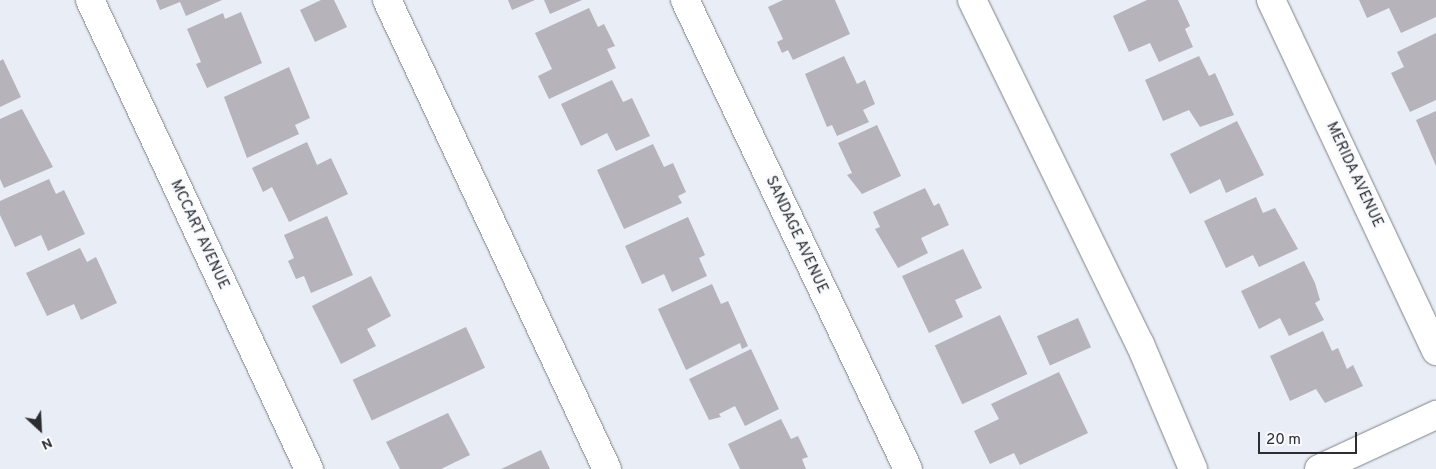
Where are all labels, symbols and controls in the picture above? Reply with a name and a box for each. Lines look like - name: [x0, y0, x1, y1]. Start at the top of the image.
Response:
- street label: MERIDA AVENUE: [1321, 119, 1387, 231]
- street label: SANDAGE AVENUE: [761, 173, 831, 297]
- street label: MCCART AVENUE: [165, 177, 233, 293]
- north arrow: [15, 404, 65, 454]
- scale bar: [1261, 422, 1360, 454]
- text: 20 m: [1266, 431, 1301, 450]
- text: N: [38, 433, 55, 453]

